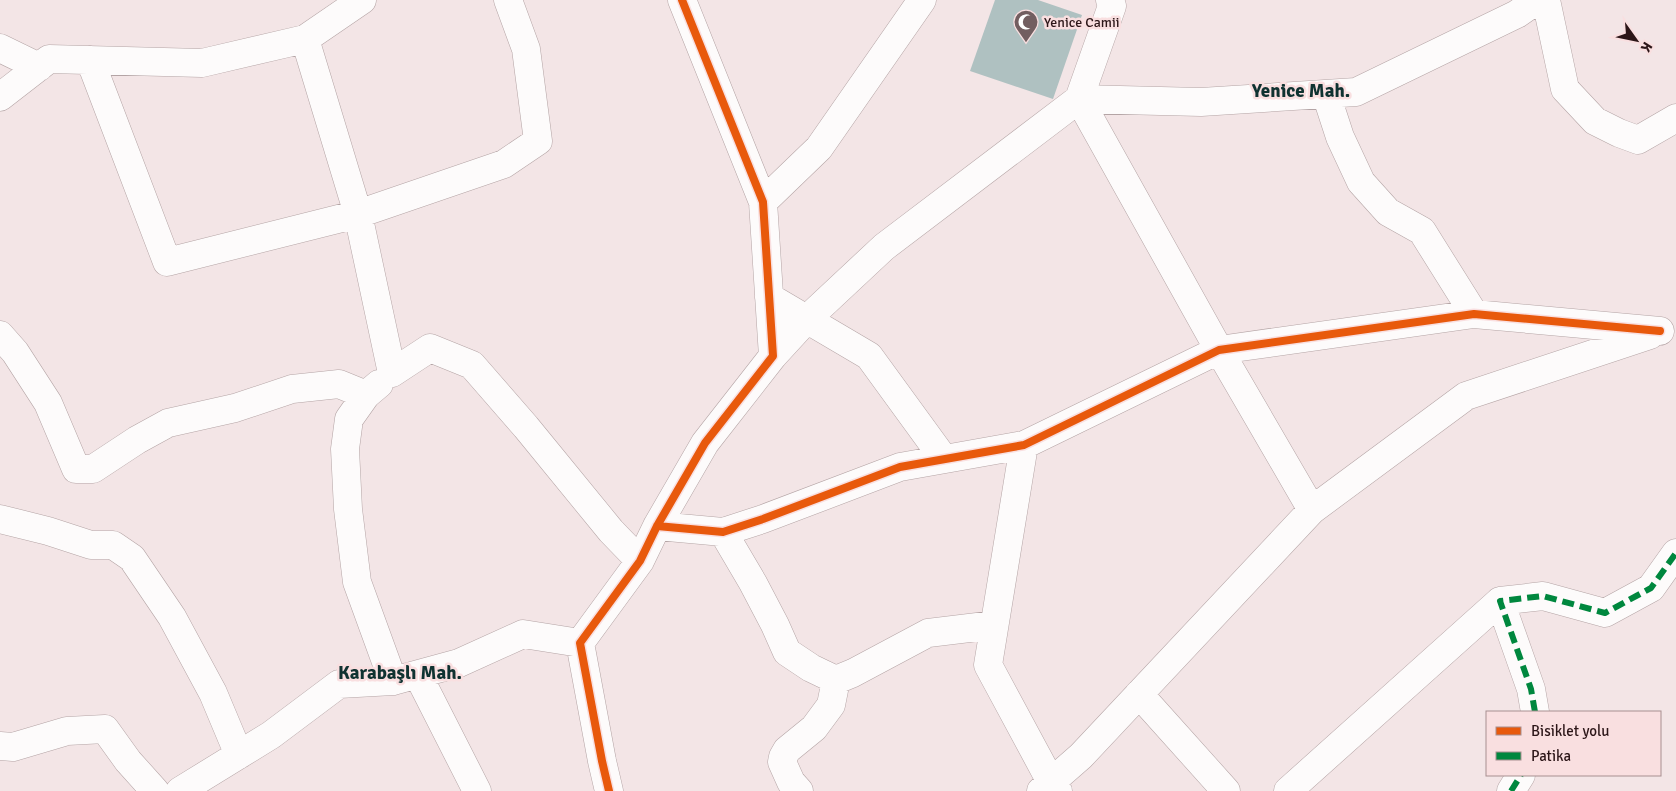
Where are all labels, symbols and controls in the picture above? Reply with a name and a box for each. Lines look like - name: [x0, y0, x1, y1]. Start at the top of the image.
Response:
- mosque icon: Yenice Camii: [1013, 9, 1039, 43]
- place label: Yenice Camii: [1044, 14, 1119, 31]
- north arrow: [1611, 15, 1661, 65]
- text: K: [1637, 39, 1656, 55]
- district label: Yenice Mah.: [1251, 79, 1350, 103]
- district label: Karabaşlı Mah.: [338, 661, 462, 685]
- legend: [1486, 711, 1661, 776]
- text: Bisiklet yolu: [1531, 722, 1609, 740]
- text: Patika: [1531, 747, 1571, 765]

